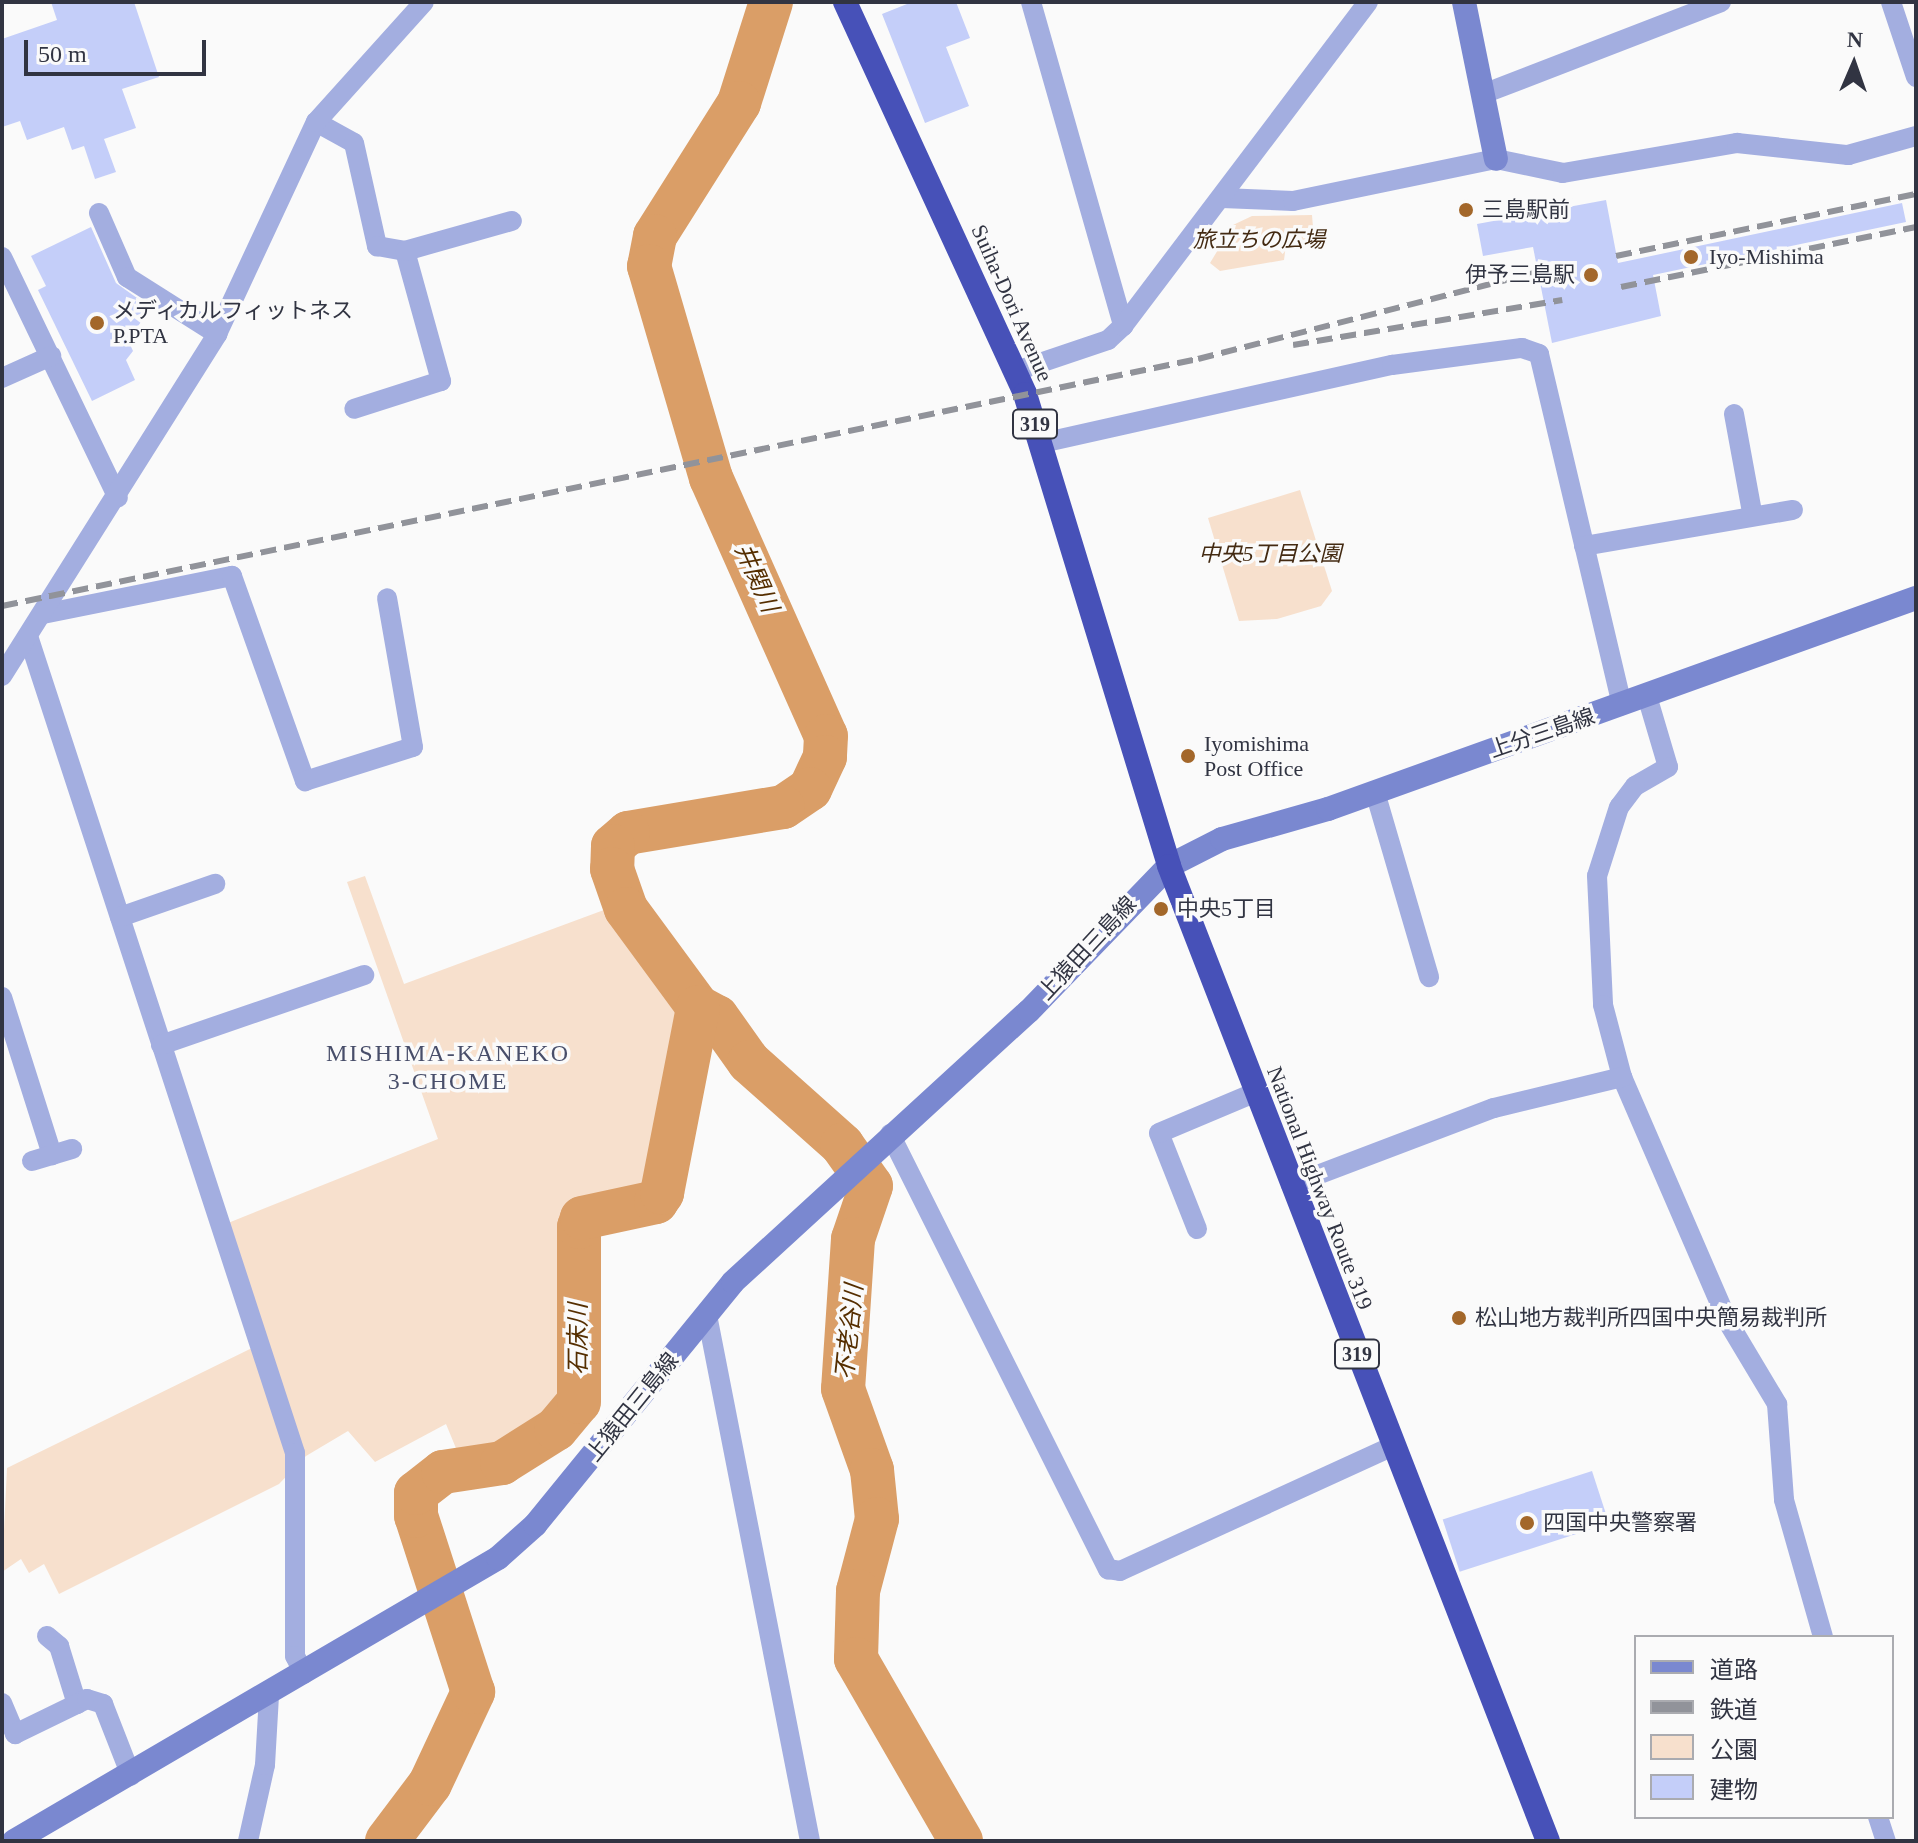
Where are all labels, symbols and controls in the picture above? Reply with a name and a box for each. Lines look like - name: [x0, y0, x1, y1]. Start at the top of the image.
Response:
- scale bar: [28, 24, 210, 74]
- north arrow: [1814, 24, 1894, 104]
- text: N: [1846, 27, 1863, 52]
- text: 50 m: [38, 41, 87, 67]
- place label: 三島駅前: [1482, 197, 1570, 223]
- marker: 三島駅前: [1457, 201, 1475, 219]
- street label: Suiha-Dori Avenue: [965, 220, 1059, 386]
- park label: 旅立ちの広場: [1193, 227, 1325, 253]
- place label: Iyo-Mishima: [1709, 244, 1824, 270]
- marker: Iyo-Mishima: [1680, 246, 1702, 268]
- place label: 伊予三島駅: [1465, 262, 1575, 288]
- marker: 伊予三島駅: [1582, 266, 1600, 284]
- place label: メディカルフィットネス P.PTA: [113, 297, 355, 348]
- marker: メディカルフィットネス P.PTA: [88, 314, 106, 332]
- road number: 319: [1011, 408, 1059, 440]
- water label: 井関川: [728, 539, 784, 617]
- park label: 中央5丁目公園: [1199, 541, 1341, 567]
- street label: 上分三島線: [1486, 703, 1598, 763]
- place label: Iyomishima Post Office: [1204, 730, 1309, 782]
- marker: Iyomishima Post Office: [1179, 747, 1197, 765]
- street label: 上猿田三島線: [1032, 891, 1142, 1005]
- place label: 中央5丁目: [1177, 896, 1276, 922]
- marker: 中央5丁目: [1152, 900, 1170, 918]
- district label: MISHIMA-KANEKO 3-CHOME: [326, 1040, 570, 1096]
- street label: National Highway Route 319: [1261, 1063, 1379, 1313]
- water label: 不老谷川: [831, 1283, 869, 1381]
- water label: 石床川: [565, 1303, 593, 1375]
- place label: 松山地方裁判所四国中央簡易裁判所: [1475, 1305, 1827, 1331]
- marker: 松山地方裁判所四国中央簡易裁判所: [1450, 1309, 1468, 1327]
- road number: 319: [1333, 1338, 1381, 1370]
- street label: 上猿田三島線: [580, 1347, 684, 1467]
- place label: 四国中央警察署: [1543, 1510, 1697, 1536]
- marker: 四国中央警察署: [1518, 1514, 1536, 1532]
- legend: [1634, 1635, 1894, 1819]
- text: 道路: [1710, 1657, 1758, 1683]
- text: 鉄道: [1710, 1697, 1758, 1723]
- text: 公園: [1710, 1737, 1758, 1763]
- text: 建物: [1710, 1777, 1758, 1803]

